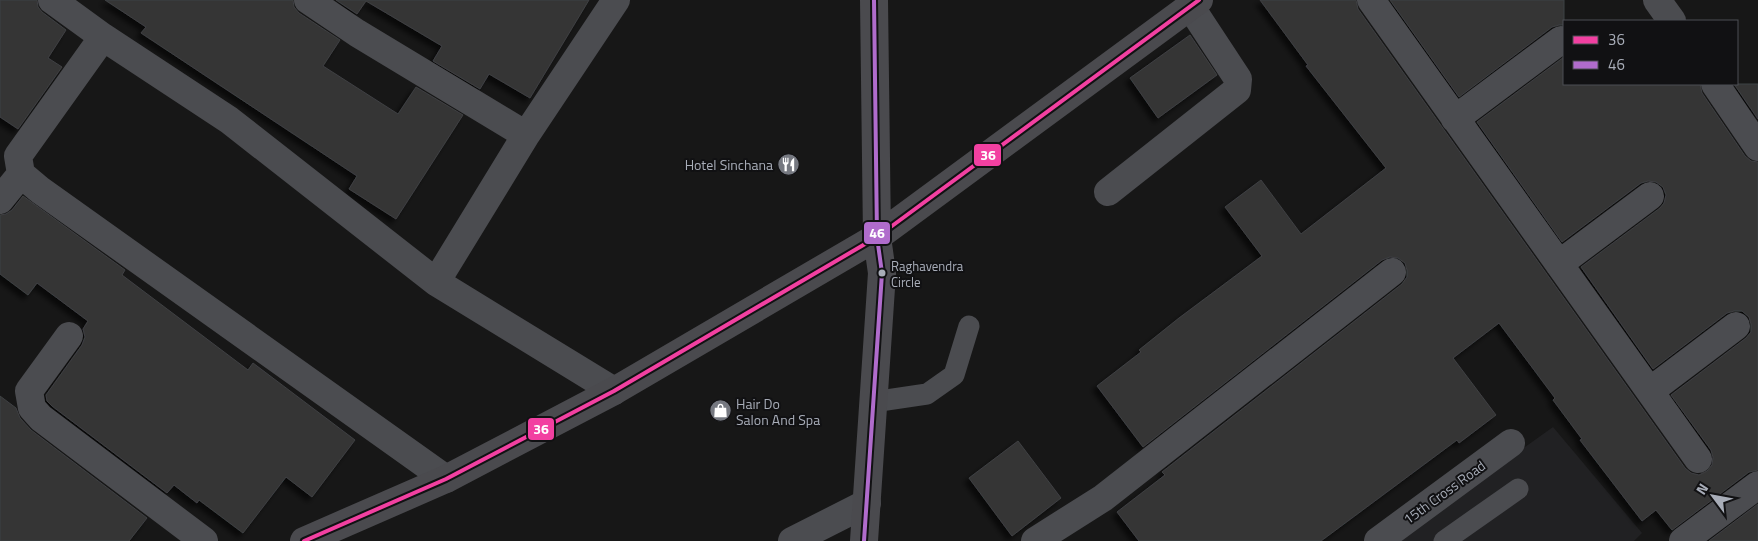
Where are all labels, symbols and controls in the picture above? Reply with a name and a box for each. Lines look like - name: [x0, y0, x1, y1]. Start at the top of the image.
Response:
- legend: [1563, 20, 1738, 85]
- text: 36: [1608, 28, 1625, 51]
- text: 46: [1608, 53, 1625, 76]
- line badge: 36: [973, 143, 1002, 167]
- text: 36: [980, 144, 996, 165]
- restaurant icon: Hotel Sinchana: [777, 152, 801, 176]
- place label: Hotel Sinchana: [685, 154, 773, 175]
- line badge: 46: [863, 221, 891, 245]
- text: 46: [869, 222, 885, 243]
- place label: Raghavendra Circle: [891, 256, 964, 292]
- marker: Raghavendra Circle: [877, 268, 887, 278]
- place label: Hair Do Salon And Spa: [736, 393, 820, 430]
- shop icon: Hair Do Salon And Spa: [708, 399, 732, 423]
- line badge: 36: [527, 417, 555, 441]
- text: 36: [533, 418, 549, 439]
- street label: 15th Cross Road: [1398, 455, 1490, 529]
- north arrow: [1688, 471, 1738, 521]
- text: N: [1690, 479, 1713, 499]

